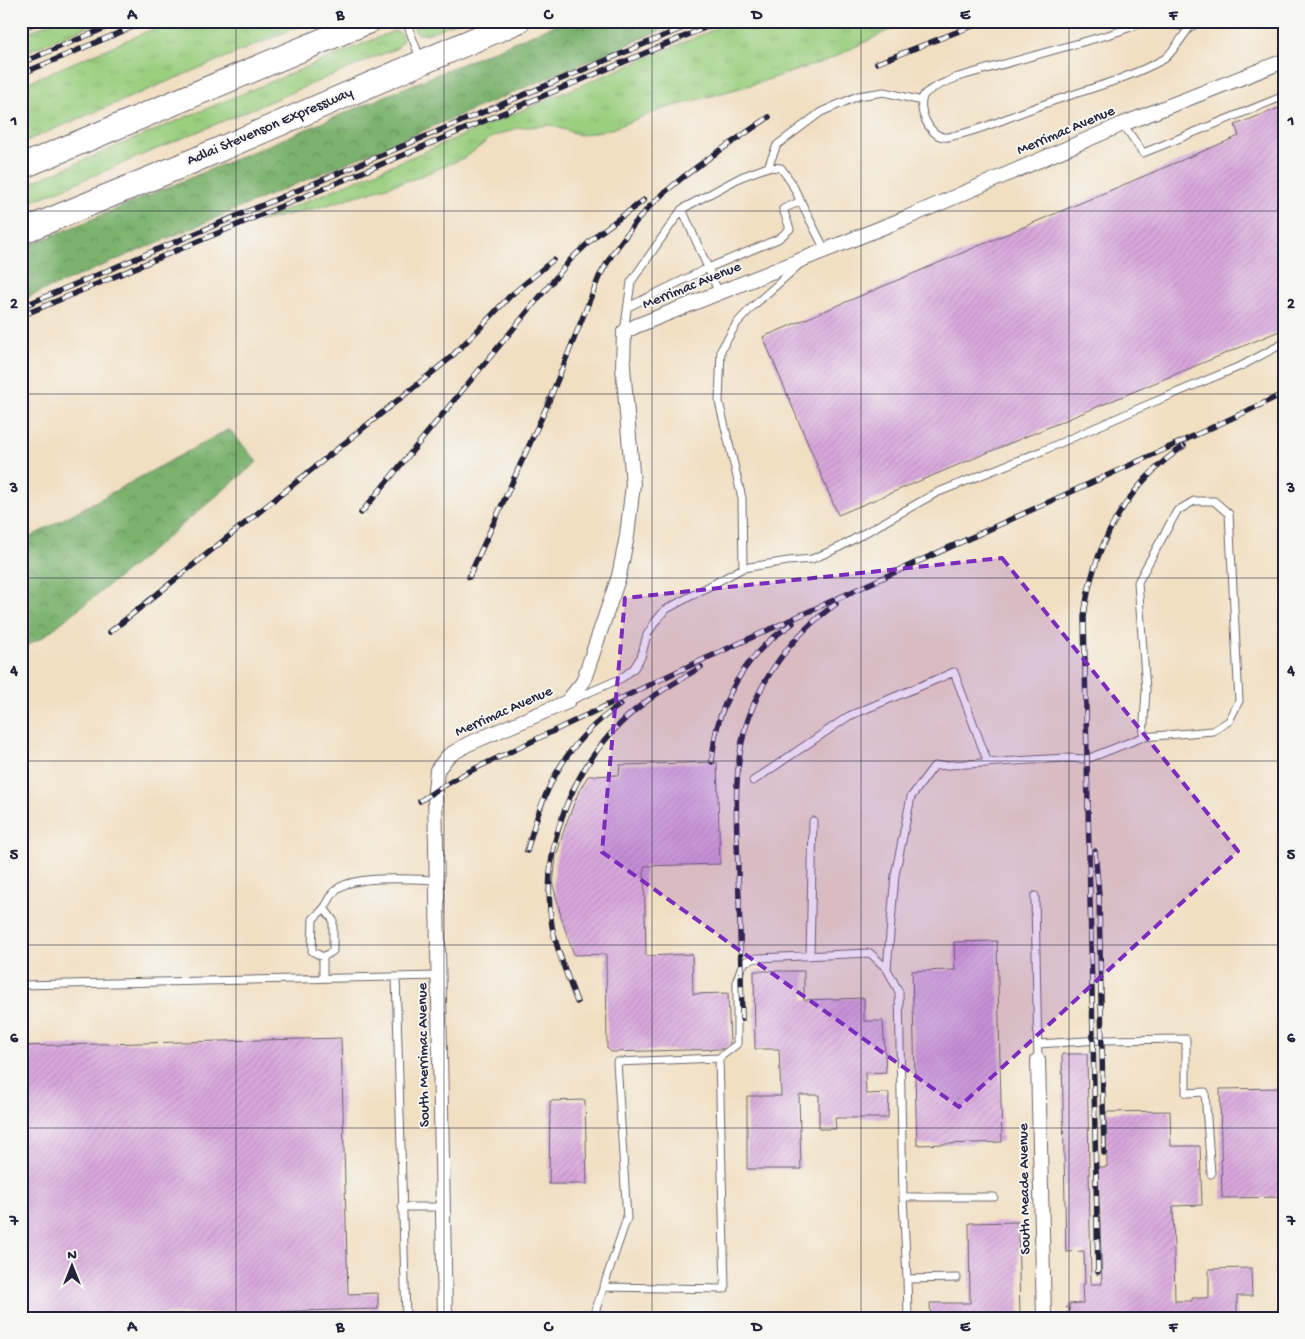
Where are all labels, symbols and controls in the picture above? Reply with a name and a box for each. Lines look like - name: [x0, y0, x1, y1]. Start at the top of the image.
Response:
- text: A: [126, 7, 138, 26]
- text: B: [335, 7, 345, 26]
- text: C: [543, 7, 554, 26]
- text: D: [750, 7, 763, 26]
- text: E: [960, 7, 971, 26]
- text: F: [1168, 7, 1179, 26]
- street label: Adlai Stevenson Expressway: [184, 84, 356, 170]
- street label: Merrimac Avenue: [1014, 102, 1118, 160]
- text: 1: [10, 113, 17, 132]
- text: 1: [1287, 113, 1294, 132]
- street label: Merrimac Avenue: [640, 258, 744, 314]
- text: 2: [10, 296, 18, 315]
- text: 2: [1287, 296, 1295, 315]
- text: 3: [9, 480, 18, 499]
- text: 3: [1286, 480, 1295, 499]
- text: 4: [9, 663, 18, 682]
- text: 4: [1286, 663, 1295, 682]
- street label: Merrimac Avenue: [452, 682, 556, 742]
- text: 5: [10, 847, 19, 866]
- text: 5: [1287, 847, 1296, 866]
- street label: South Merrimac Avenue: [414, 982, 434, 1127]
- text: 6: [10, 1030, 19, 1049]
- text: 6: [1287, 1030, 1296, 1049]
- street label: South Meade Avenue: [1015, 1123, 1035, 1255]
- text: 7: [9, 1213, 19, 1232]
- text: 7: [1286, 1213, 1296, 1232]
- north arrow: [48, 1242, 98, 1292]
- text: N: [67, 1247, 77, 1264]
- text: A: [126, 1319, 138, 1338]
- text: B: [335, 1319, 345, 1338]
- text: C: [543, 1319, 554, 1338]
- text: D: [750, 1319, 763, 1338]
- text: E: [960, 1319, 971, 1338]
- text: F: [1168, 1319, 1179, 1338]

